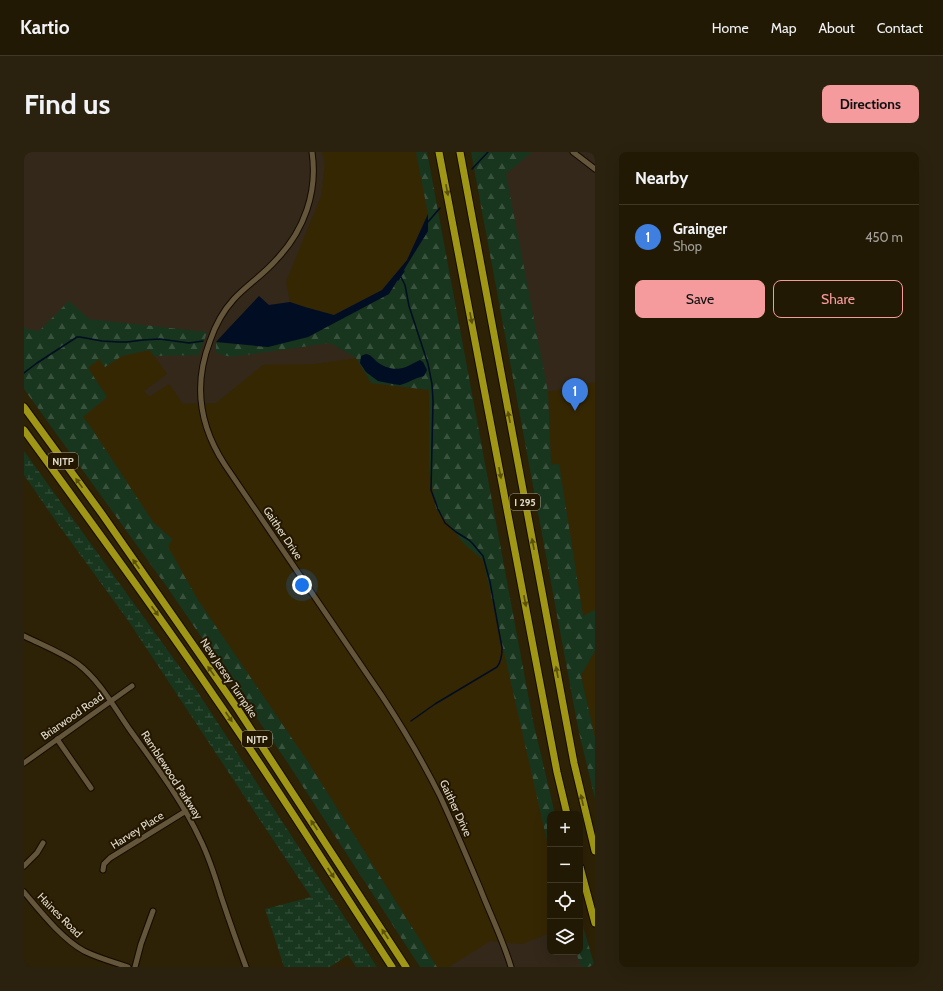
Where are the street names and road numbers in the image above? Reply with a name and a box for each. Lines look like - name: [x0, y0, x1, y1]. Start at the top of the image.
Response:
- road number: NJTP: [48, 453, 78, 469]
- road number: I 295: [510, 494, 540, 510]
- street label: Gaither Drive: [260, 504, 306, 562]
- street label: New Jersey Turnpike: [197, 636, 261, 721]
- street label: Briarwood Road: [38, 689, 106, 743]
- street label: Ramblewood Parkway: [138, 728, 206, 822]
- road number: NJTP: [242, 731, 272, 747]
- street label: Gaither Drive: [437, 777, 475, 839]
- street label: Harvey Place: [108, 808, 166, 852]
- street label: Haines Road: [35, 890, 85, 940]

